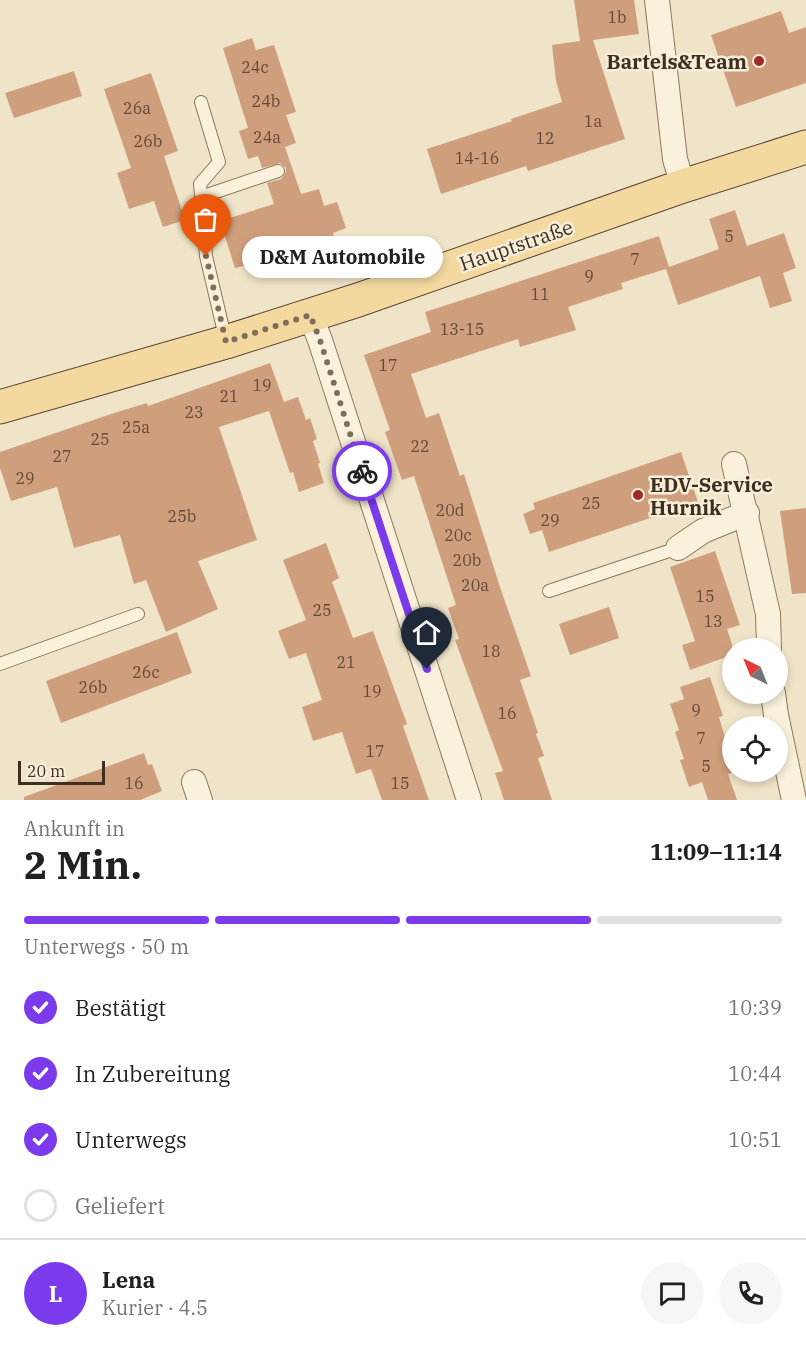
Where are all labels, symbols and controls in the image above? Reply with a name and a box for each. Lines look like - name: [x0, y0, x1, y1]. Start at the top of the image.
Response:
- house number: 1b: [607, 7, 627, 27]
- place label: Bartels&Team: [607, 48, 747, 75]
- marker: Bartels&Team: [752, 54, 766, 68]
- house number: 24c: [241, 57, 269, 77]
- house number: 24b: [252, 91, 280, 111]
- house number: 26a: [123, 98, 151, 118]
- house number: 1a: [584, 111, 602, 131]
- house number: 24a: [253, 127, 281, 147]
- house number: 12: [535, 128, 555, 148]
- house number: 26b: [134, 131, 162, 151]
- house number: 14-16: [455, 148, 499, 168]
- pin: [180, 194, 231, 256]
- icon: bag: [189, 203, 222, 236]
- street label: Hauptstraße: [456, 213, 576, 277]
- house number: 5: [724, 226, 734, 246]
- callout: D&M Automobile: [242, 235, 443, 277]
- text: D&M Automobile: [260, 243, 425, 270]
- house number: 7: [630, 249, 640, 269]
- house number: 9: [584, 266, 594, 286]
- house number: 11: [530, 284, 550, 304]
- house number: 13-15: [440, 319, 484, 339]
- house number: 17: [378, 355, 398, 375]
- house number: 19: [252, 375, 272, 395]
- house number: 21: [219, 386, 239, 406]
- house number: 23: [184, 402, 204, 422]
- house number: 25a: [122, 417, 150, 437]
- house number: 25: [90, 429, 110, 449]
- house number: 22: [410, 436, 430, 456]
- courier: [332, 441, 392, 501]
- house number: 27: [52, 446, 72, 466]
- icon: bike: [346, 455, 379, 488]
- house number: 29: [15, 468, 35, 488]
- place label: EDV-Service Hurnik: [650, 471, 773, 521]
- marker: EDV-Service Hurnik: [631, 488, 645, 502]
- house number: 25: [581, 493, 601, 513]
- house number: 20d: [436, 500, 465, 520]
- house number: 25b: [168, 506, 196, 526]
- house number: 29: [540, 510, 560, 530]
- house number: 20c: [444, 525, 472, 545]
- house number: 20b: [453, 550, 481, 570]
- house number: 20a: [461, 575, 489, 595]
- house number: 15: [695, 586, 715, 606]
- house number: 25: [312, 600, 332, 620]
- pin: [401, 607, 452, 669]
- house number: 13: [703, 611, 723, 631]
- icon: home: [410, 616, 443, 649]
- north arrow: [722, 638, 788, 704]
- map controls: [722, 638, 788, 782]
- house number: 18: [481, 641, 501, 661]
- house number: 21: [336, 652, 356, 672]
- house number: 26c: [132, 662, 160, 682]
- house number: 26b: [79, 677, 107, 697]
- house number: 19: [362, 681, 382, 701]
- house number: 9: [691, 700, 701, 720]
- house number: 16: [497, 703, 517, 723]
- button: locate: [722, 716, 788, 782]
- house number: 7: [696, 728, 706, 748]
- house number: 17: [365, 741, 385, 761]
- house number: 5: [701, 756, 711, 776]
- scale bar: [18, 758, 105, 786]
- text: 20 m: [27, 761, 65, 781]
- house number: 16: [124, 773, 144, 793]
- house number: 15: [390, 773, 410, 793]
- text: Ankunft in: [24, 815, 125, 842]
- text: 11:09–11:14: [650, 837, 782, 866]
- text: 2 Min.: [24, 839, 142, 890]
- text: Unterwegs · 50 m: [24, 933, 189, 960]
- icon: check: [24, 991, 57, 1024]
- text: Bestätigt: [75, 993, 166, 1022]
- text: 10:39: [728, 994, 782, 1021]
- icon: check: [24, 1057, 57, 1090]
- text: In Zubereitung: [75, 1059, 230, 1088]
- text: 10:44: [728, 1060, 782, 1087]
- icon: check: [24, 1123, 57, 1156]
- text: Unterwegs: [75, 1125, 187, 1154]
- text: 10:51: [728, 1126, 782, 1153]
- text: Geliefert: [75, 1191, 165, 1220]
- button: chat: [641, 1262, 704, 1325]
- button: phone: [719, 1262, 782, 1325]
- text: Lena: [102, 1265, 155, 1294]
- text: L: [49, 1279, 62, 1308]
- text: Kurier · 4.5: [102, 1294, 208, 1321]

